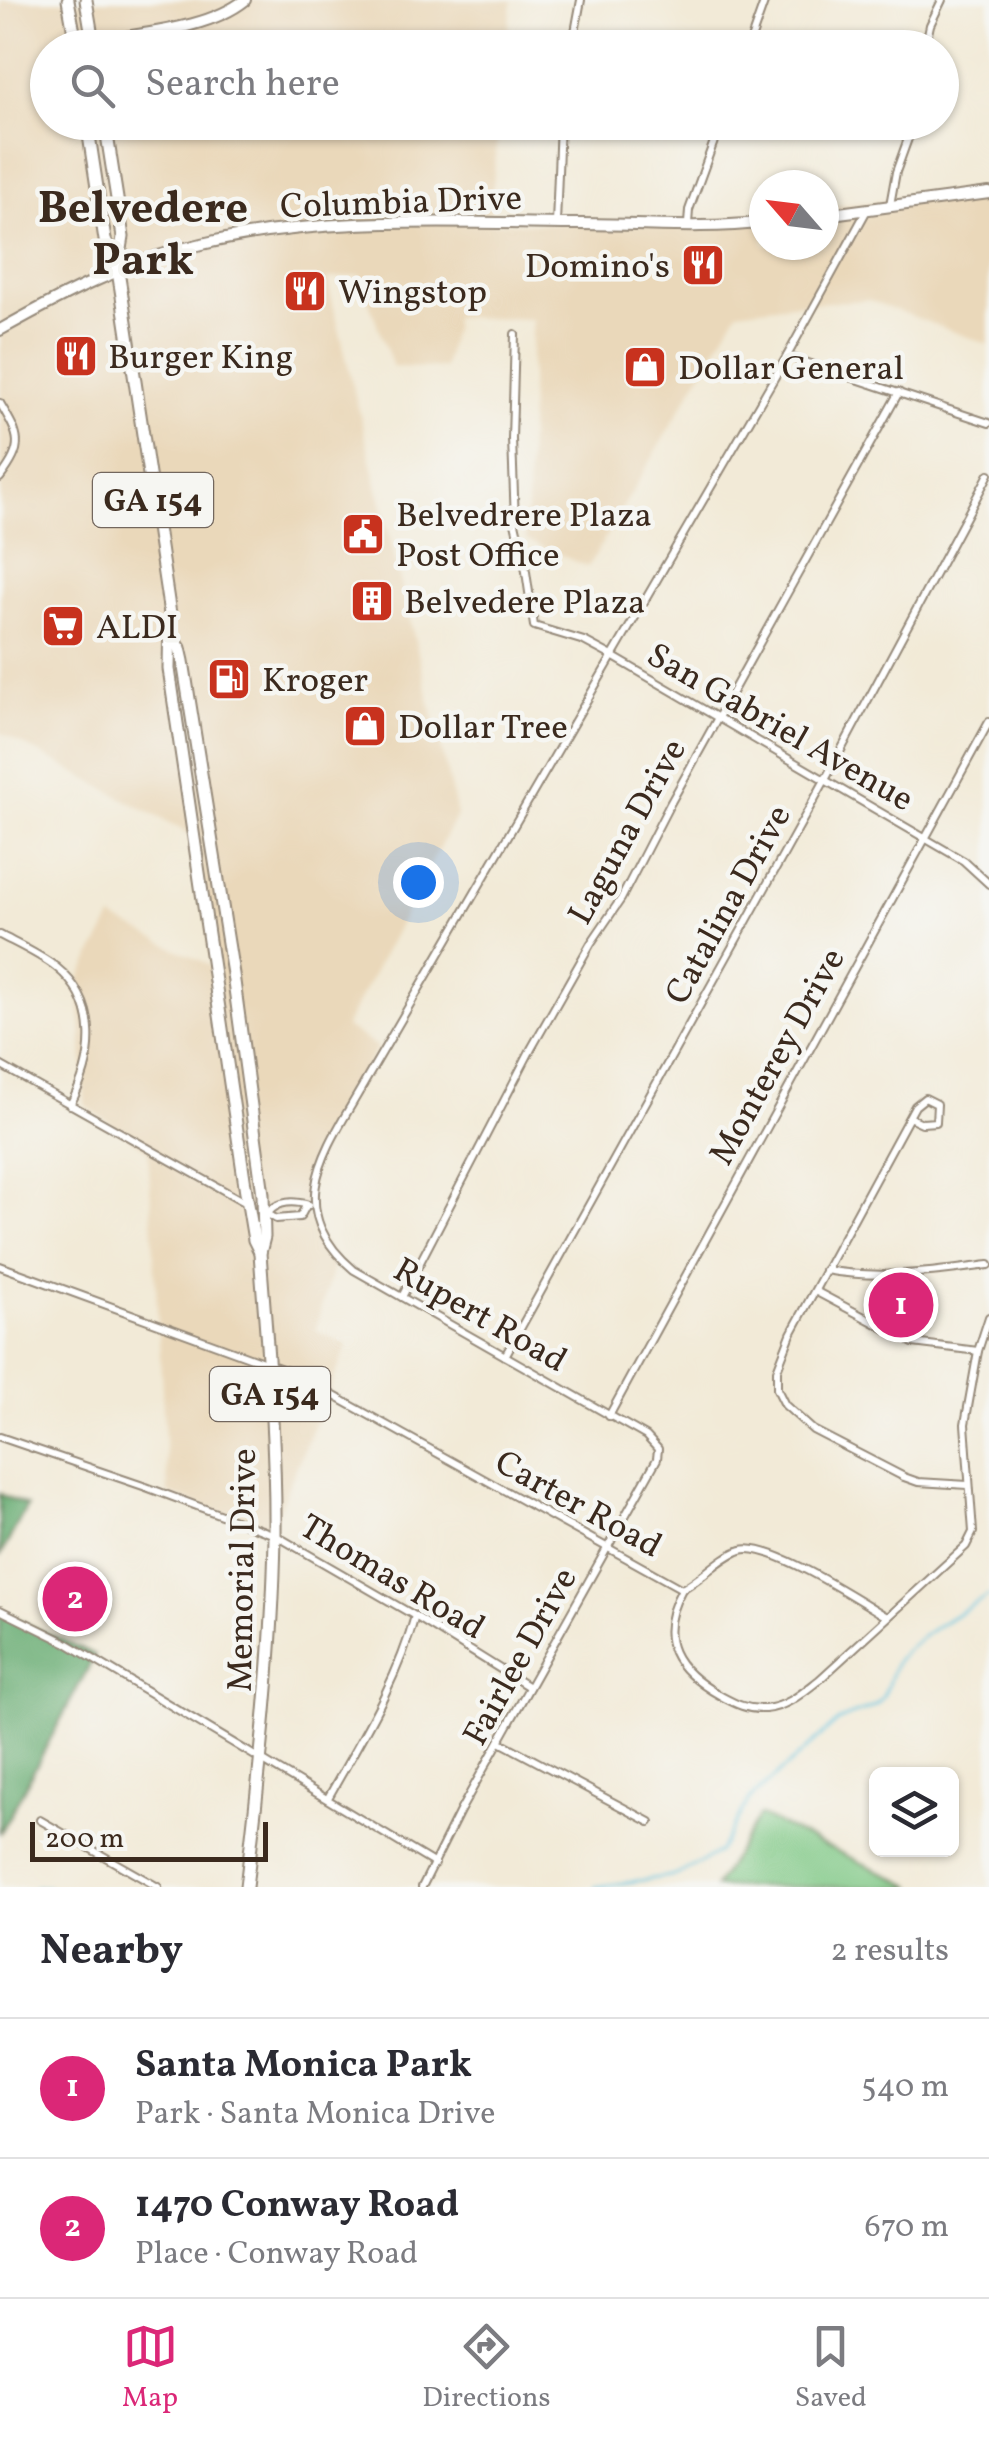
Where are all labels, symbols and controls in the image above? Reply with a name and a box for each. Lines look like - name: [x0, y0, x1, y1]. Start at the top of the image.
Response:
- search box: [30, 30, 959, 140]
- icon: search: [65, 58, 120, 113]
- text: Search here: [145, 59, 340, 112]
- north arrow: [749, 170, 839, 260]
- street label: Columbia Drive: [279, 176, 523, 232]
- district label: Belvedere Park: [38, 179, 248, 294]
- restaurant icon: Domino's: [680, 242, 726, 288]
- place label: Domino's: [525, 244, 670, 292]
- restaurant icon: Wingstop: [282, 268, 328, 314]
- place label: Wingstop: [338, 270, 487, 318]
- restaurant icon: Burger King: [53, 333, 99, 379]
- place label: Burger King: [108, 335, 293, 383]
- shop icon: Dollar General: [622, 344, 668, 390]
- place label: Dollar General: [678, 346, 904, 394]
- road number: GA 154: [93, 473, 213, 527]
- place label: Belvedrere Plaza Post Office: [396, 493, 652, 581]
- public building icon: Belvedrere Plaza Post Office: [340, 511, 386, 557]
- building icon: Belvedere Plaza: [349, 578, 395, 624]
- place label: Belvedere Plaza: [404, 580, 645, 628]
- supermarket icon: ALDI: [40, 603, 86, 649]
- place label: ALDI: [96, 605, 178, 653]
- street label: San Gabriel Avenue: [637, 633, 922, 825]
- fuel station icon: Kroger: [206, 656, 252, 702]
- place label: Kroger: [262, 658, 368, 706]
- shop icon: Dollar Tree: [342, 703, 388, 749]
- place label: Dollar Tree: [398, 705, 568, 753]
- street label: Laguna Drive: [558, 731, 699, 934]
- street label: Catalina Drive: [655, 797, 804, 1014]
- your location: [393, 857, 444, 908]
- street label: Monterey Drive: [699, 940, 858, 1175]
- street label: Rupert Road: [384, 1247, 575, 1386]
- pin: 1: [868, 1268, 934, 1342]
- road number: GA 154: [210, 1367, 330, 1421]
- street label: Carter Road: [485, 1440, 670, 1571]
- street label: Memorial Drive: [218, 1448, 270, 1692]
- street label: Thomas Road: [290, 1504, 493, 1653]
- street label: Fairlee Drive: [453, 1560, 590, 1755]
- pin: 2: [42, 1562, 108, 1636]
- map controls: [869, 1767, 959, 1857]
- button: layers: [869, 1767, 959, 1857]
- scale bar: [30, 1817, 268, 1862]
- text: 200 m: [45, 1820, 124, 1859]
- text: Nearby: [40, 1923, 183, 1982]
- text: 2 results: [831, 1930, 949, 1974]
- text: Santa Monica Park: [135, 2040, 472, 2093]
- text: 1: [66, 2066, 79, 2110]
- text: 540 m: [861, 2066, 949, 2110]
- text: Park · Santa Monica Drive: [135, 2093, 495, 2137]
- text: 1470 Conway Road: [135, 2180, 459, 2233]
- text: 2: [64, 2206, 81, 2250]
- text: 670 m: [865, 2206, 949, 2250]
- text: Place · Conway Road: [135, 2233, 418, 2277]
- tab: Map: [122, 2319, 178, 2418]
- tab: Directions: [422, 2319, 551, 2418]
- tab: Saved: [795, 2319, 867, 2418]

